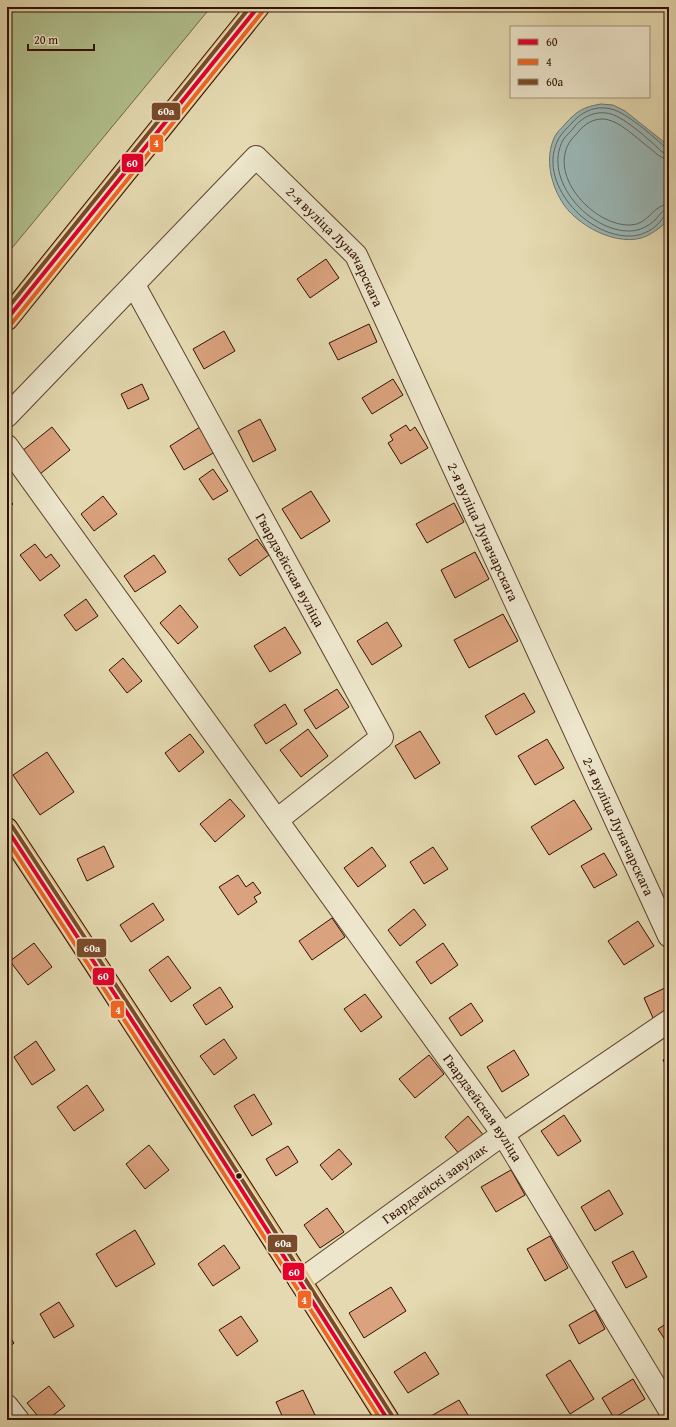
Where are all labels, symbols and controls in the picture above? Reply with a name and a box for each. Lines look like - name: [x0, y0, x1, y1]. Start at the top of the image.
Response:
- scale bar: [28, 26, 94, 52]
- legend: [510, 26, 650, 98]
- text: 20 m: [34, 31, 58, 48]
- text: 60: [546, 33, 558, 50]
- text: 4: [546, 53, 552, 70]
- text: 60а: [546, 73, 564, 90]
- line badge: 60а: [151, 102, 181, 121]
- text: 60а: [157, 103, 175, 119]
- line badge: 4: [149, 134, 164, 153]
- text: 4: [153, 135, 159, 151]
- line badge: 60: [121, 153, 144, 173]
- text: 60: [126, 155, 138, 171]
- street label: 2-я вуліца Луначарскага: [281, 182, 389, 310]
- street label: 2-я вуліца Луначарскага: [443, 459, 524, 605]
- street label: Гвардзейская вуліца: [251, 509, 330, 631]
- street label: 2-я вуліца Луначарскага: [578, 754, 659, 899]
- line badge: 60а: [76, 938, 107, 958]
- text: 60а: [83, 940, 101, 956]
- line badge: 60: [92, 967, 115, 986]
- text: 60: [97, 968, 109, 984]
- line badge: 4: [110, 1000, 125, 1019]
- text: 4: [115, 1002, 121, 1018]
- street label: Гвардзейская вуліца: [438, 1050, 527, 1165]
- street label: Гвардзейскі завулак: [378, 1138, 492, 1229]
- unlabelled marker: [234, 1171, 244, 1181]
- line badge: 60а: [267, 1234, 298, 1253]
- text: 60а: [274, 1235, 292, 1251]
- line badge: 60: [282, 1262, 305, 1281]
- text: 60: [288, 1264, 300, 1280]
- line badge: 4: [297, 1290, 312, 1309]
- text: 4: [301, 1292, 307, 1308]

